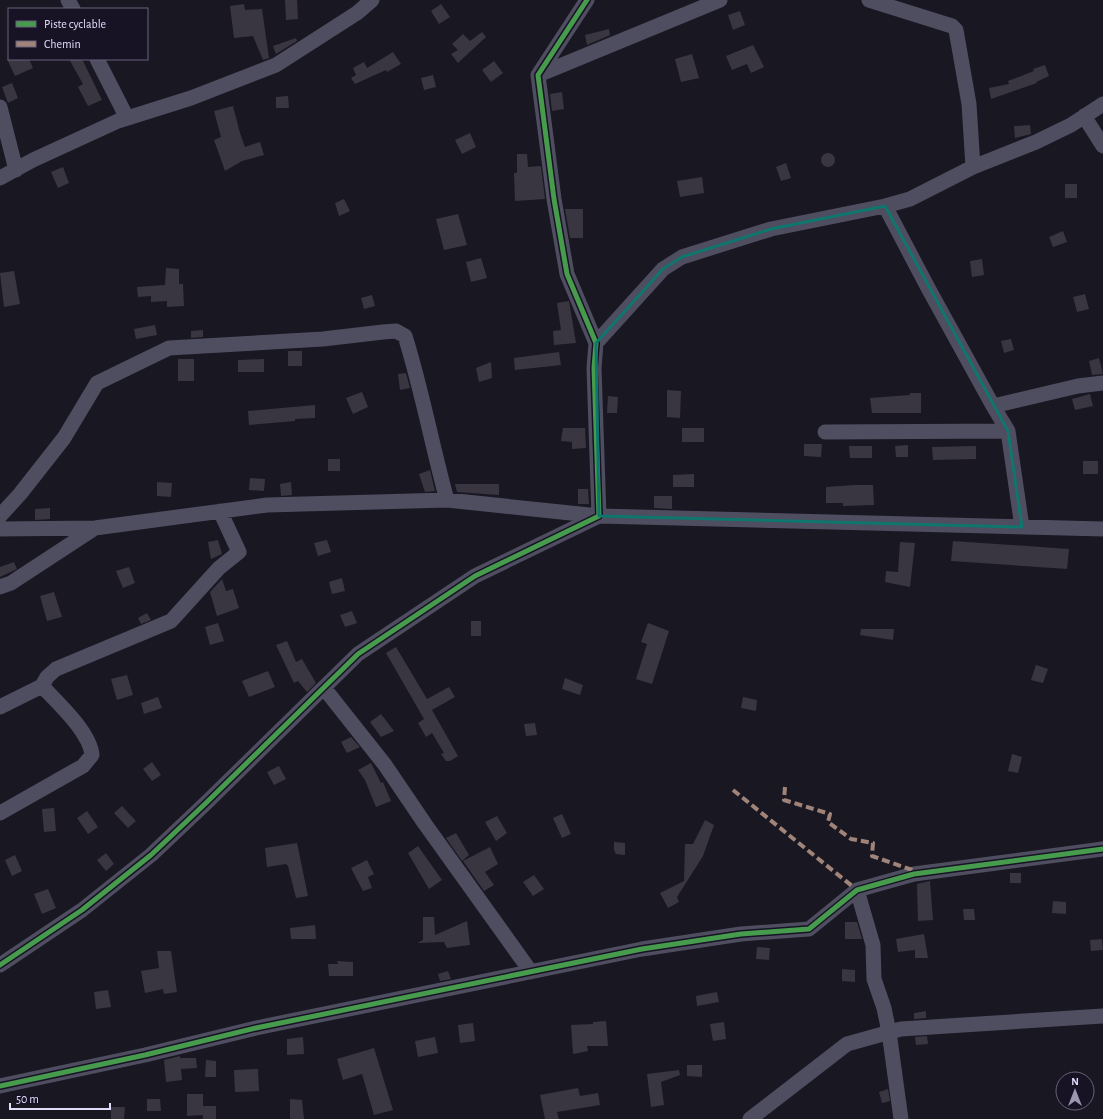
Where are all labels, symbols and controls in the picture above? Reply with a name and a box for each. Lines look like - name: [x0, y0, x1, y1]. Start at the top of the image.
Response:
- legend: [8, 8, 148, 60]
- text: Piste cyclable: [44, 18, 106, 31]
- text: Chemin: [44, 38, 81, 50]
- north arrow: [1055, 1071, 1095, 1111]
- text: N: [1071, 1076, 1079, 1087]
- scale bar: [10, 1085, 110, 1111]
- text: 50 m: [16, 1093, 39, 1105]

